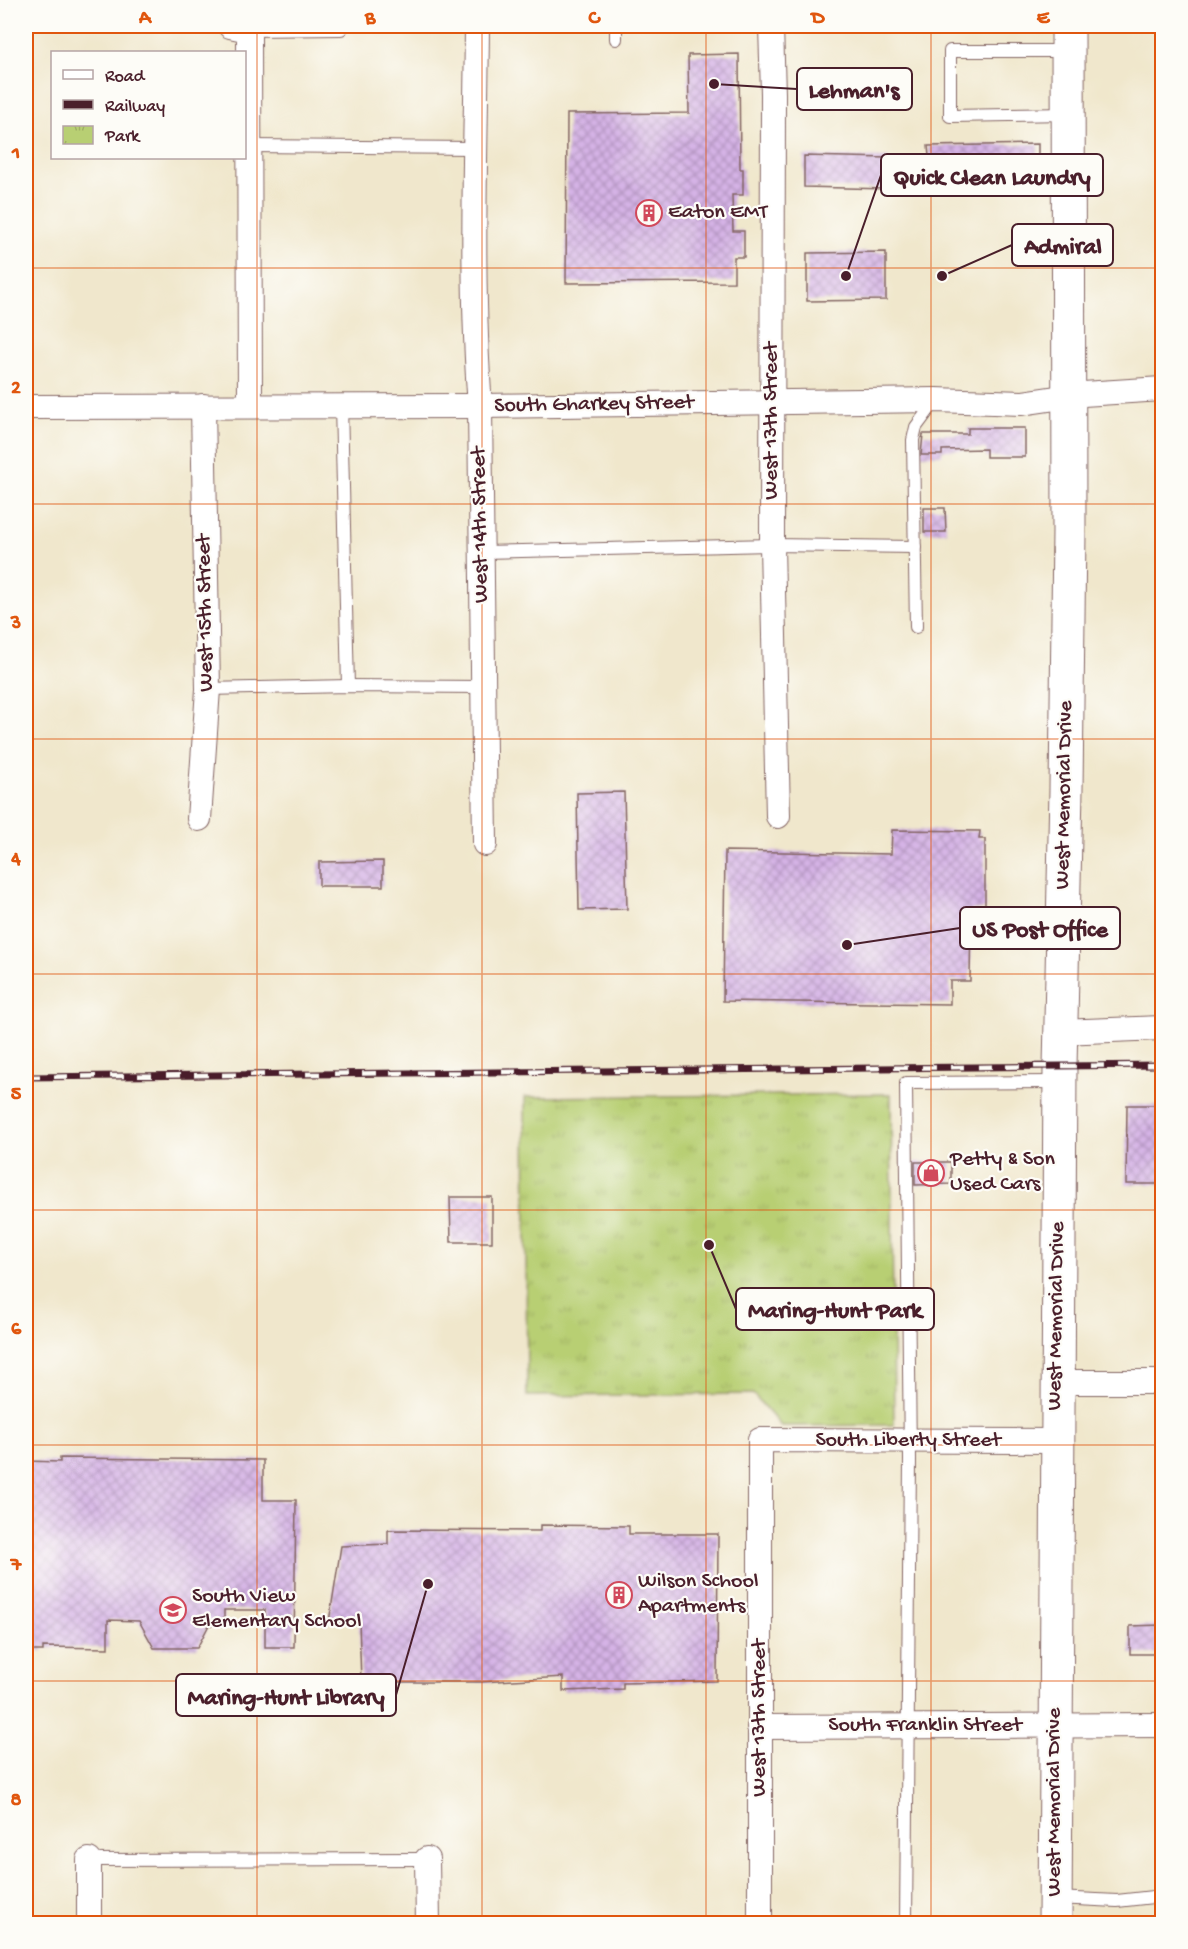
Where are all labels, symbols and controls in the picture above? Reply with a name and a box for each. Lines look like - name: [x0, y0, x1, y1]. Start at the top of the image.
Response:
- text: A: [138, 8, 153, 31]
- text: B: [364, 8, 376, 31]
- text: C: [588, 8, 602, 31]
- text: D: [809, 8, 825, 31]
- text: E: [1037, 8, 1051, 31]
- legend: [51, 51, 246, 159]
- text: Road: [105, 67, 146, 88]
- callout: Lehman's: [797, 68, 912, 110]
- text: Lehman's: [809, 78, 901, 107]
- text: Railway: [105, 97, 165, 118]
- text: Park: [104, 127, 141, 148]
- text: 1: [11, 143, 20, 166]
- callout: Quick Clean Laundry: [881, 154, 1103, 196]
- text: Quick Clean Laundry: [893, 165, 1091, 194]
- building icon: Eaton EMT: [634, 198, 664, 228]
- place label: Eaton EMT: [668, 200, 769, 226]
- callout: Admiral: [1012, 224, 1113, 266]
- text: Admiral: [1023, 234, 1102, 263]
- street label: West 13th Street: [759, 340, 785, 500]
- text: 2: [11, 378, 21, 401]
- street label: South Gharkey Street: [494, 390, 696, 420]
- street label: West 14th Street: [467, 445, 495, 603]
- street label: West 15th Street: [192, 532, 220, 692]
- text: 3: [10, 613, 21, 636]
- street label: West Memorial Drive: [1050, 700, 1080, 890]
- text: 4: [10, 849, 21, 872]
- callout: US Post Office: [960, 907, 1120, 949]
- text: US Post Office: [972, 917, 1109, 946]
- text: 5: [11, 1084, 22, 1107]
- place label: Petty & Son Used Cars: [949, 1147, 1055, 1198]
- shop icon: Petty & Son Used Cars: [916, 1158, 946, 1188]
- street label: West Memorial Drive: [1042, 1221, 1072, 1411]
- callout: Maring-Hunt Park: [736, 1288, 934, 1330]
- text: Maring-Hunt Park: [748, 1298, 925, 1327]
- text: 6: [11, 1319, 22, 1342]
- street label: South Liberty Street: [815, 1428, 1003, 1454]
- text: 7: [10, 1555, 23, 1578]
- place label: Wilson School Apartments: [638, 1569, 759, 1620]
- building icon: Wilson School Apartments: [604, 1580, 634, 1610]
- place label: South View Elementary School: [192, 1584, 362, 1635]
- school or university icon: South View Elementary School: [158, 1595, 188, 1625]
- street label: West 13th Street: [747, 1637, 773, 1797]
- callout: Maring-Hunt Library: [176, 1674, 396, 1716]
- text: Maring-Hunt Library: [188, 1685, 385, 1714]
- street label: West Memorial Drive: [1042, 1707, 1068, 1896]
- street label: South Franklin Street: [828, 1713, 1024, 1739]
- text: 8: [11, 1790, 22, 1813]

